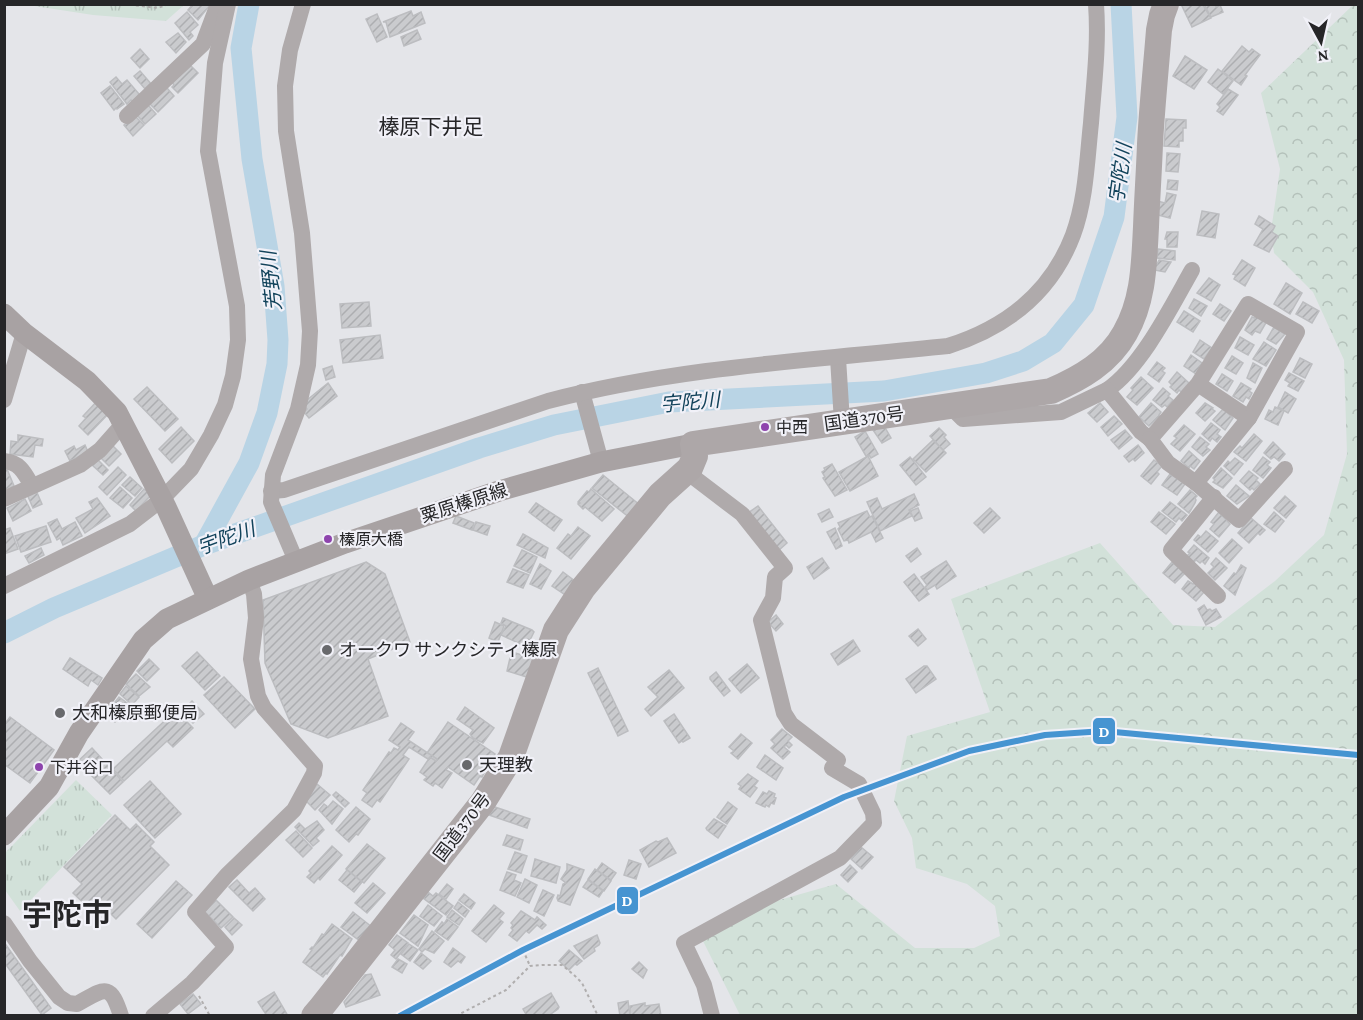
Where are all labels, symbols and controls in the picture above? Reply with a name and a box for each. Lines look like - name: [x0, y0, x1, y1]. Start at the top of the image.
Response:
- north arrow: [1291, 12, 1351, 72]
- text: N: [1316, 47, 1330, 66]
- district label: 榛原下井足: [379, 115, 484, 139]
- water label: 宇陀川: [1105, 140, 1135, 204]
- water label: 芳野川: [257, 248, 285, 312]
- water label: 宇陀川: [659, 388, 723, 416]
- street label: 国道370号: [823, 403, 905, 435]
- place label: 中西: [776, 419, 808, 436]
- marker: 中西: [759, 421, 771, 433]
- street label: 粟原榛原線: [418, 480, 510, 526]
- water label: 宇陀川: [194, 517, 260, 559]
- place label: 榛原大橋: [339, 531, 403, 548]
- marker: 榛原大橋: [322, 533, 334, 545]
- place label: オークワ サンクシティ榛原: [339, 640, 557, 660]
- marker: オークワ サンクシティ榛原: [320, 643, 334, 657]
- place label: 大和榛原郵便局: [72, 703, 198, 723]
- marker: 大和榛原郵便局: [53, 706, 67, 720]
- line badge: D: [1092, 717, 1116, 745]
- text: D: [1098, 723, 1110, 740]
- place label: 天理教: [479, 755, 533, 775]
- marker: 天理教: [460, 758, 474, 772]
- place label: 下井谷口: [50, 759, 114, 776]
- marker: 下井谷口: [33, 761, 45, 773]
- street label: 国道370号: [430, 789, 494, 865]
- line badge: D: [616, 886, 639, 915]
- text: D: [621, 892, 633, 909]
- district label: 宇陀市: [22, 898, 112, 931]

